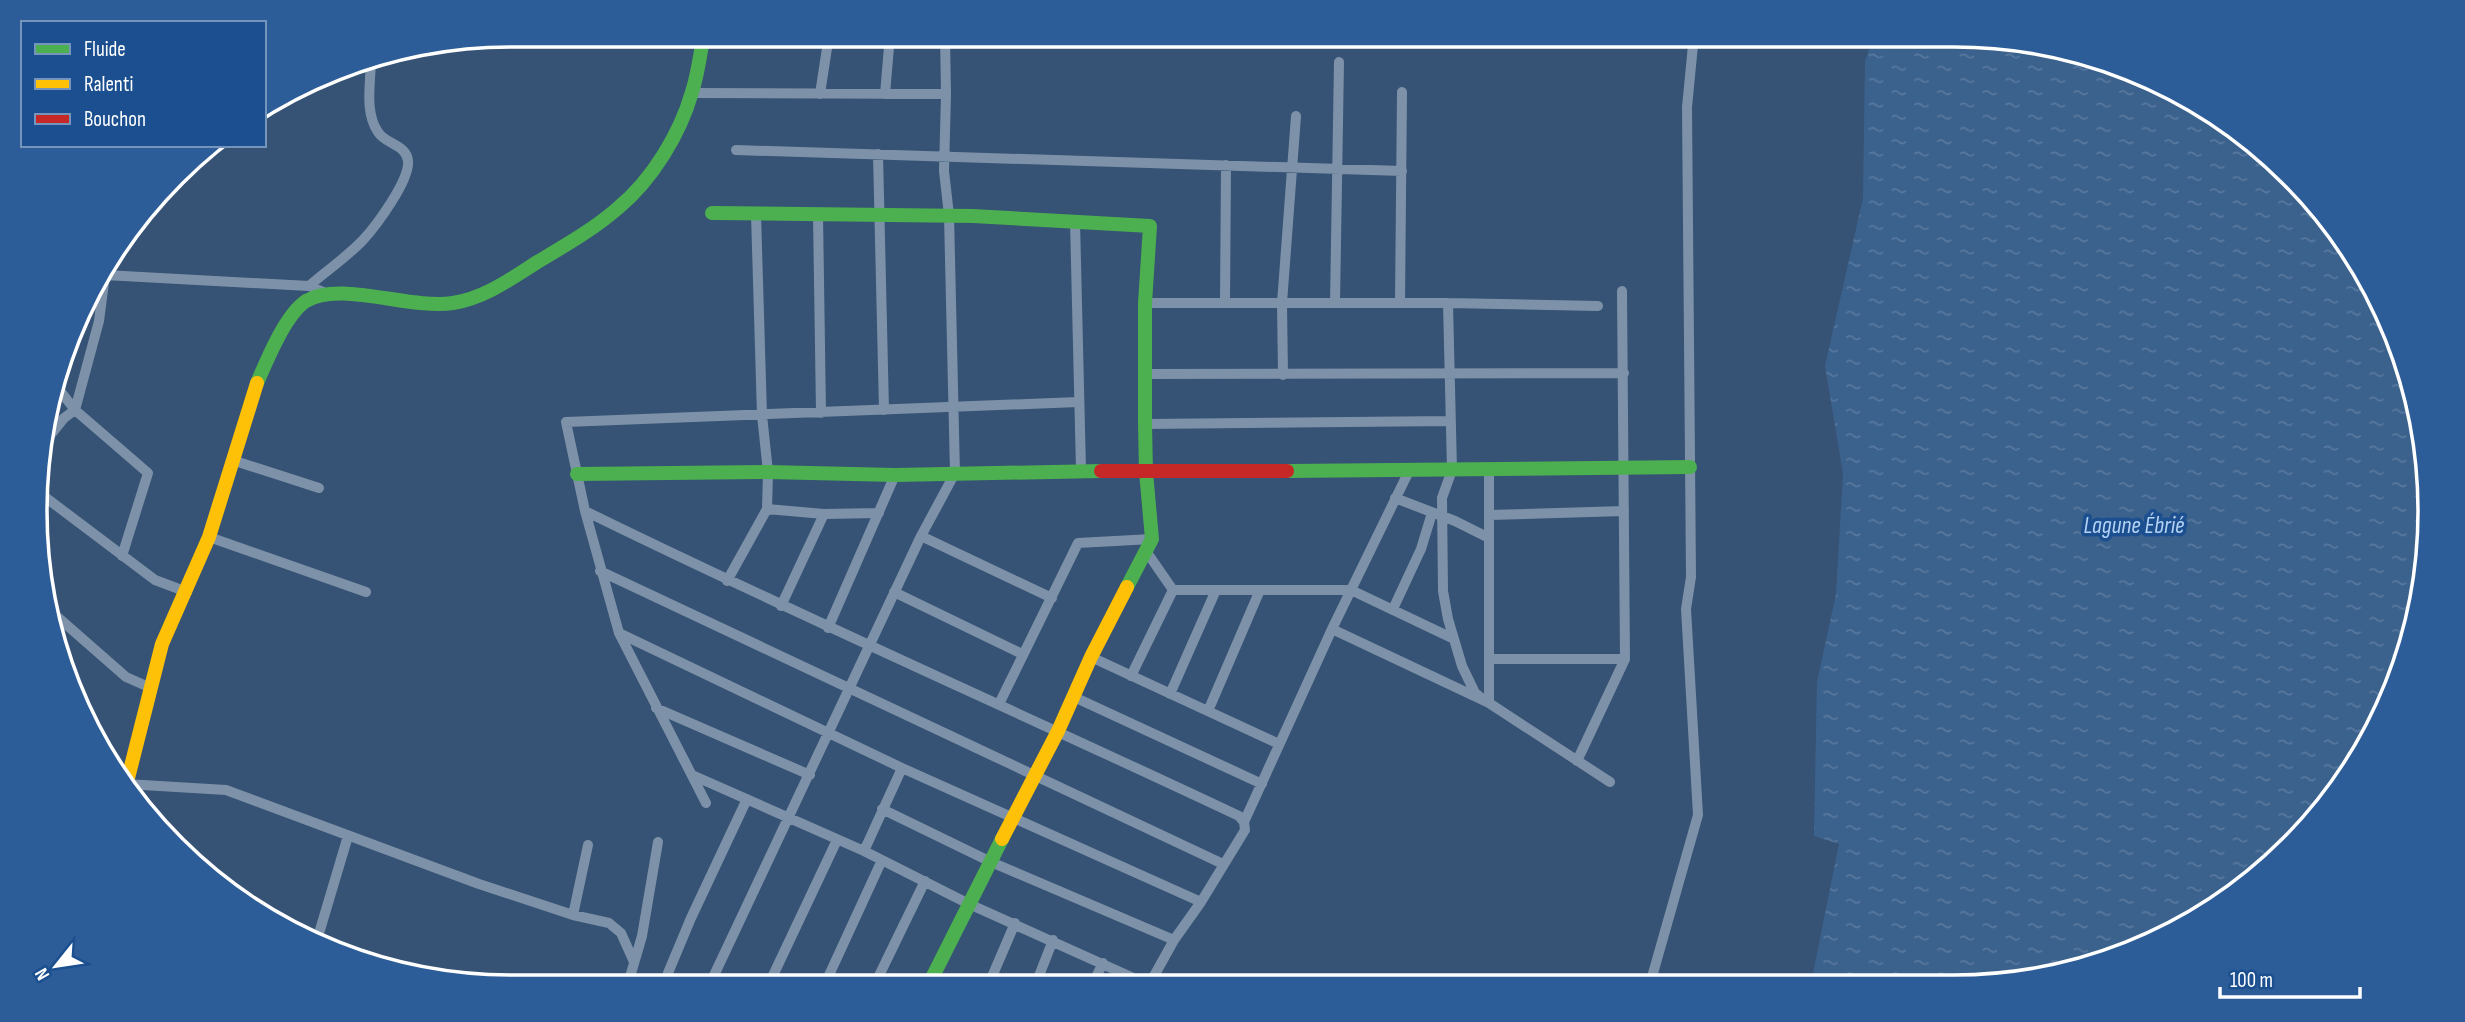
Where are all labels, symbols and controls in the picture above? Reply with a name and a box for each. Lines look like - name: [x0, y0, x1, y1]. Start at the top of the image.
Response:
- legend: [21, 21, 266, 147]
- text: Fluide: [84, 37, 126, 62]
- text: Ralenti: [84, 72, 133, 97]
- text: Bouchon: [84, 107, 146, 132]
- water label: Lagune Ébrié: [2084, 511, 2184, 540]
- north arrow: [21, 931, 91, 1001]
- scale bar: [2220, 956, 2360, 1000]
- text: N: [30, 964, 55, 984]
- text: 100 m: [2230, 968, 2273, 993]

